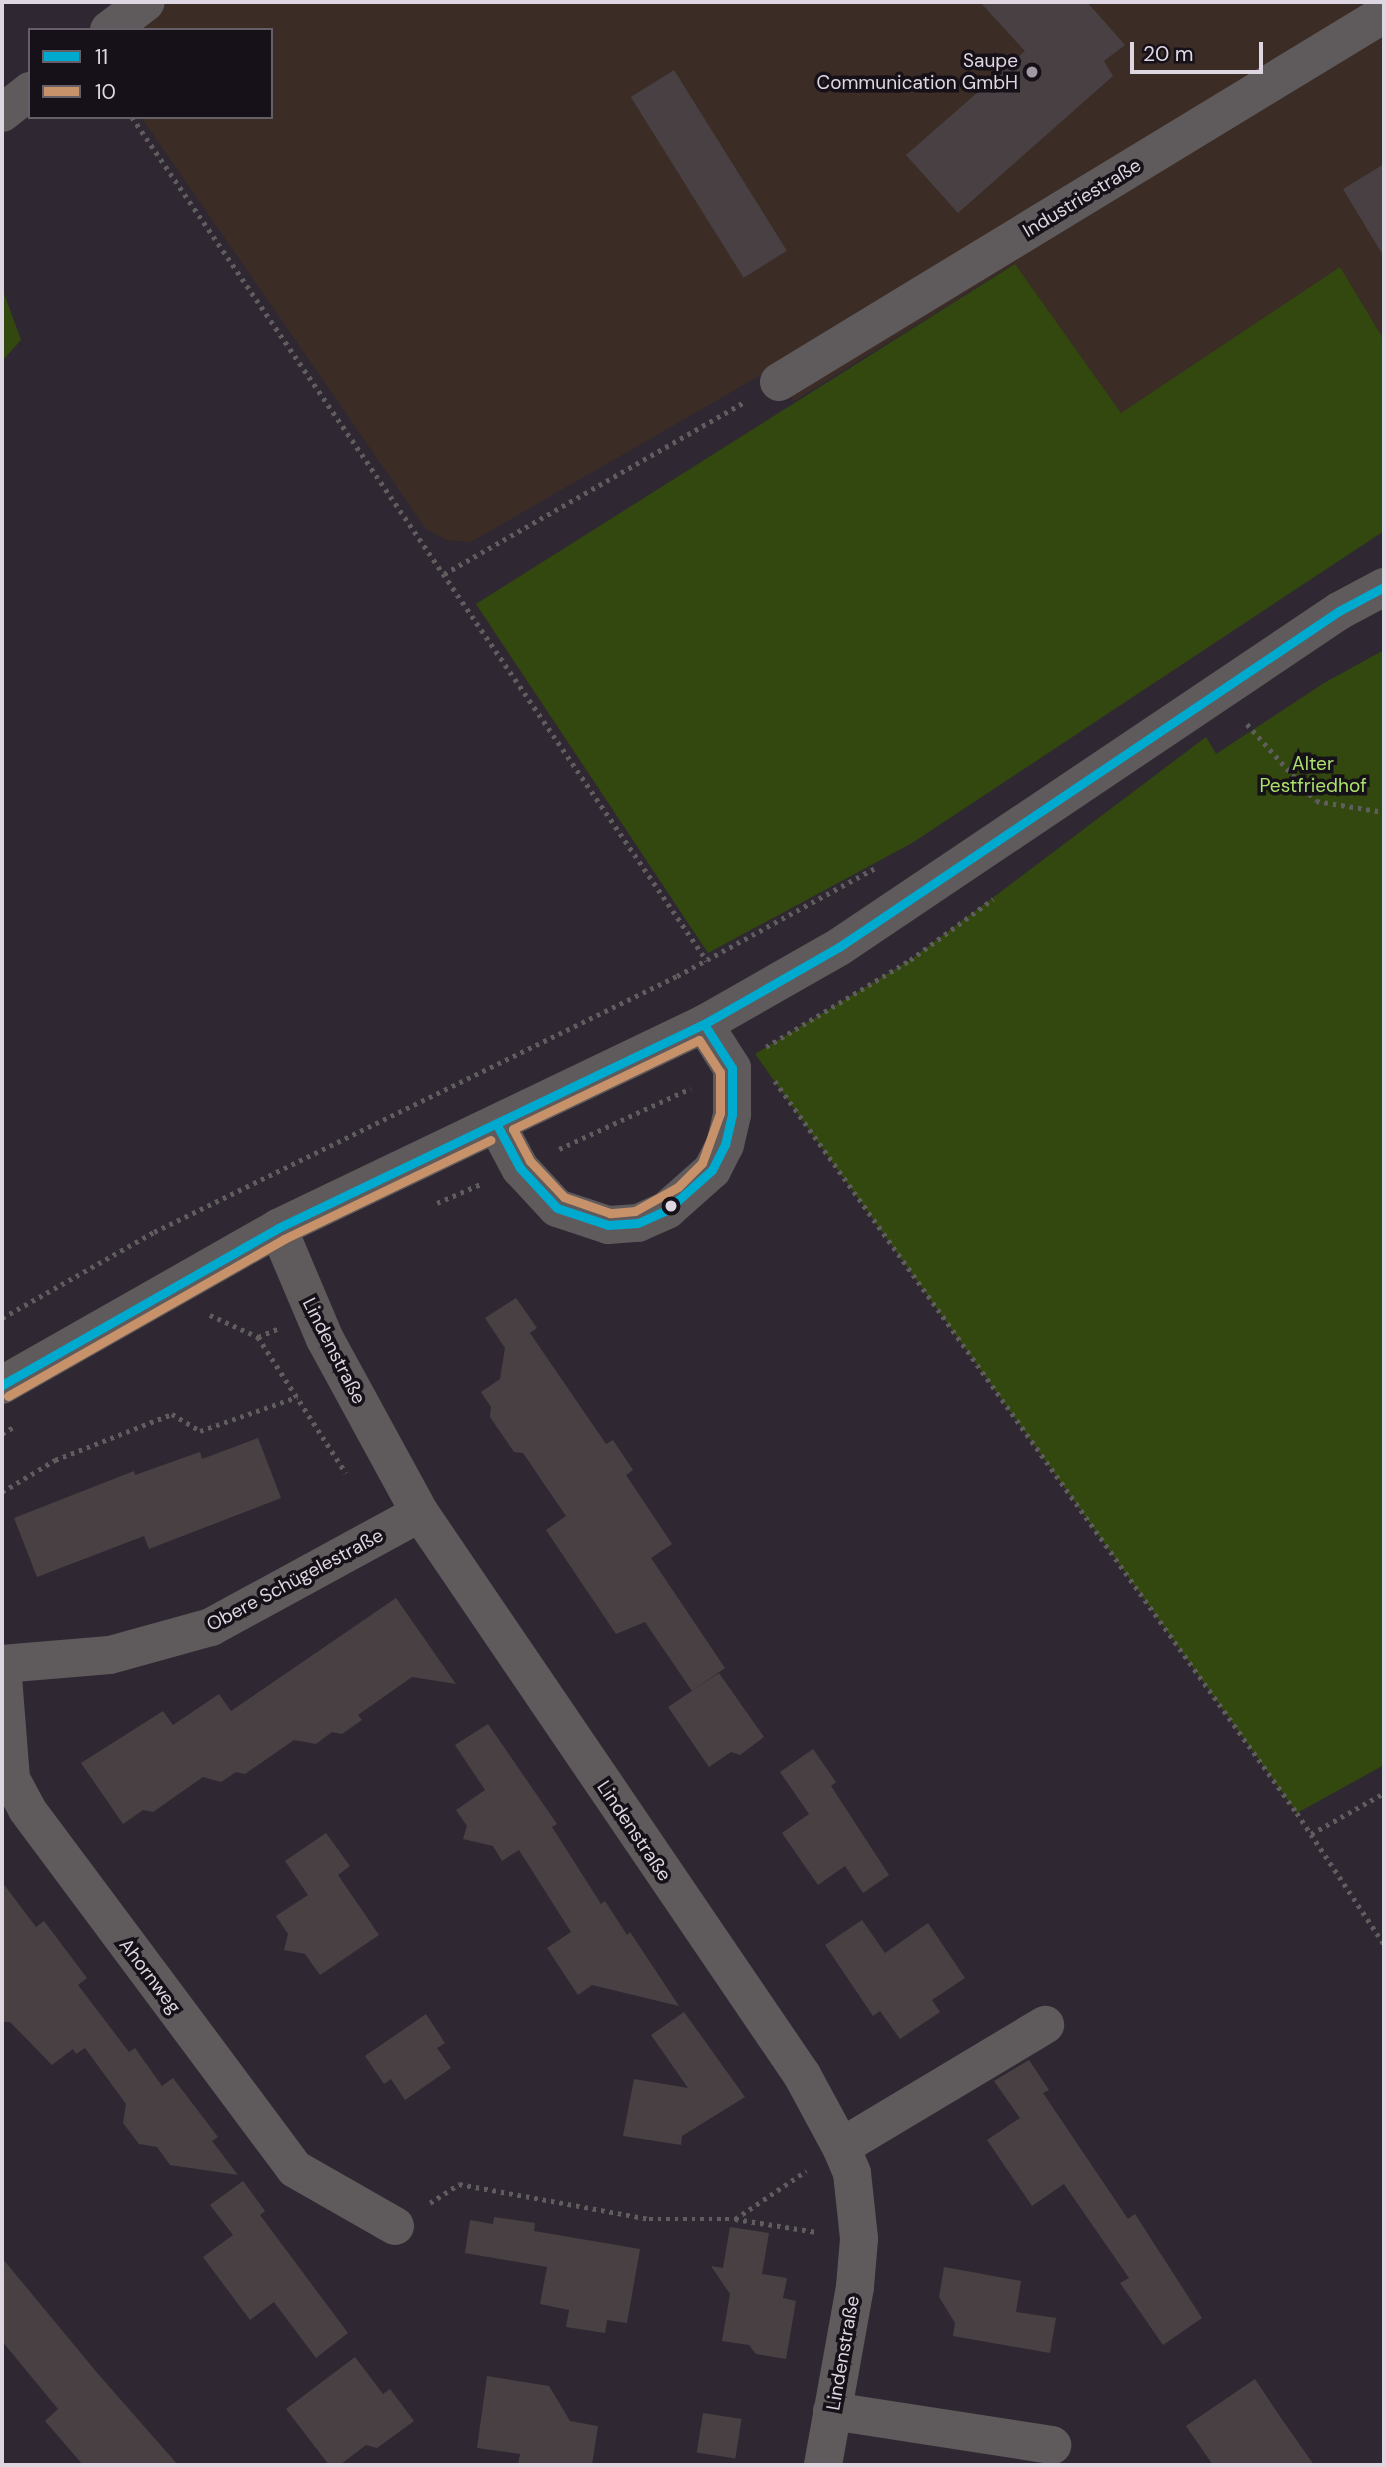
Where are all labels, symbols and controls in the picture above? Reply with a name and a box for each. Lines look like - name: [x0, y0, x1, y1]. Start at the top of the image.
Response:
- legend: [28, 28, 273, 119]
- scale bar: [1134, 28, 1267, 72]
- text: 20 m: [1143, 40, 1194, 68]
- text: 11: [95, 43, 108, 71]
- place label: Saupe Communication GmbH: [817, 50, 1018, 94]
- marker: Saupe Communication GmbH: [1024, 64, 1040, 80]
- text: 10: [95, 78, 116, 106]
- street label: Industriestraße: [1019, 154, 1145, 242]
- park label: Alter Pestfriedhof: [1259, 753, 1367, 797]
- unlabelled marker: [664, 1199, 678, 1213]
- street label: Lindenstraße: [297, 1294, 371, 1408]
- street label: Obere Schügelestraße: [203, 1524, 387, 1636]
- street label: Lindenstraße: [592, 1776, 676, 1886]
- street label: Ahornweg: [114, 1934, 186, 2018]
- street label: Lindenstraße: [822, 2294, 864, 2412]

